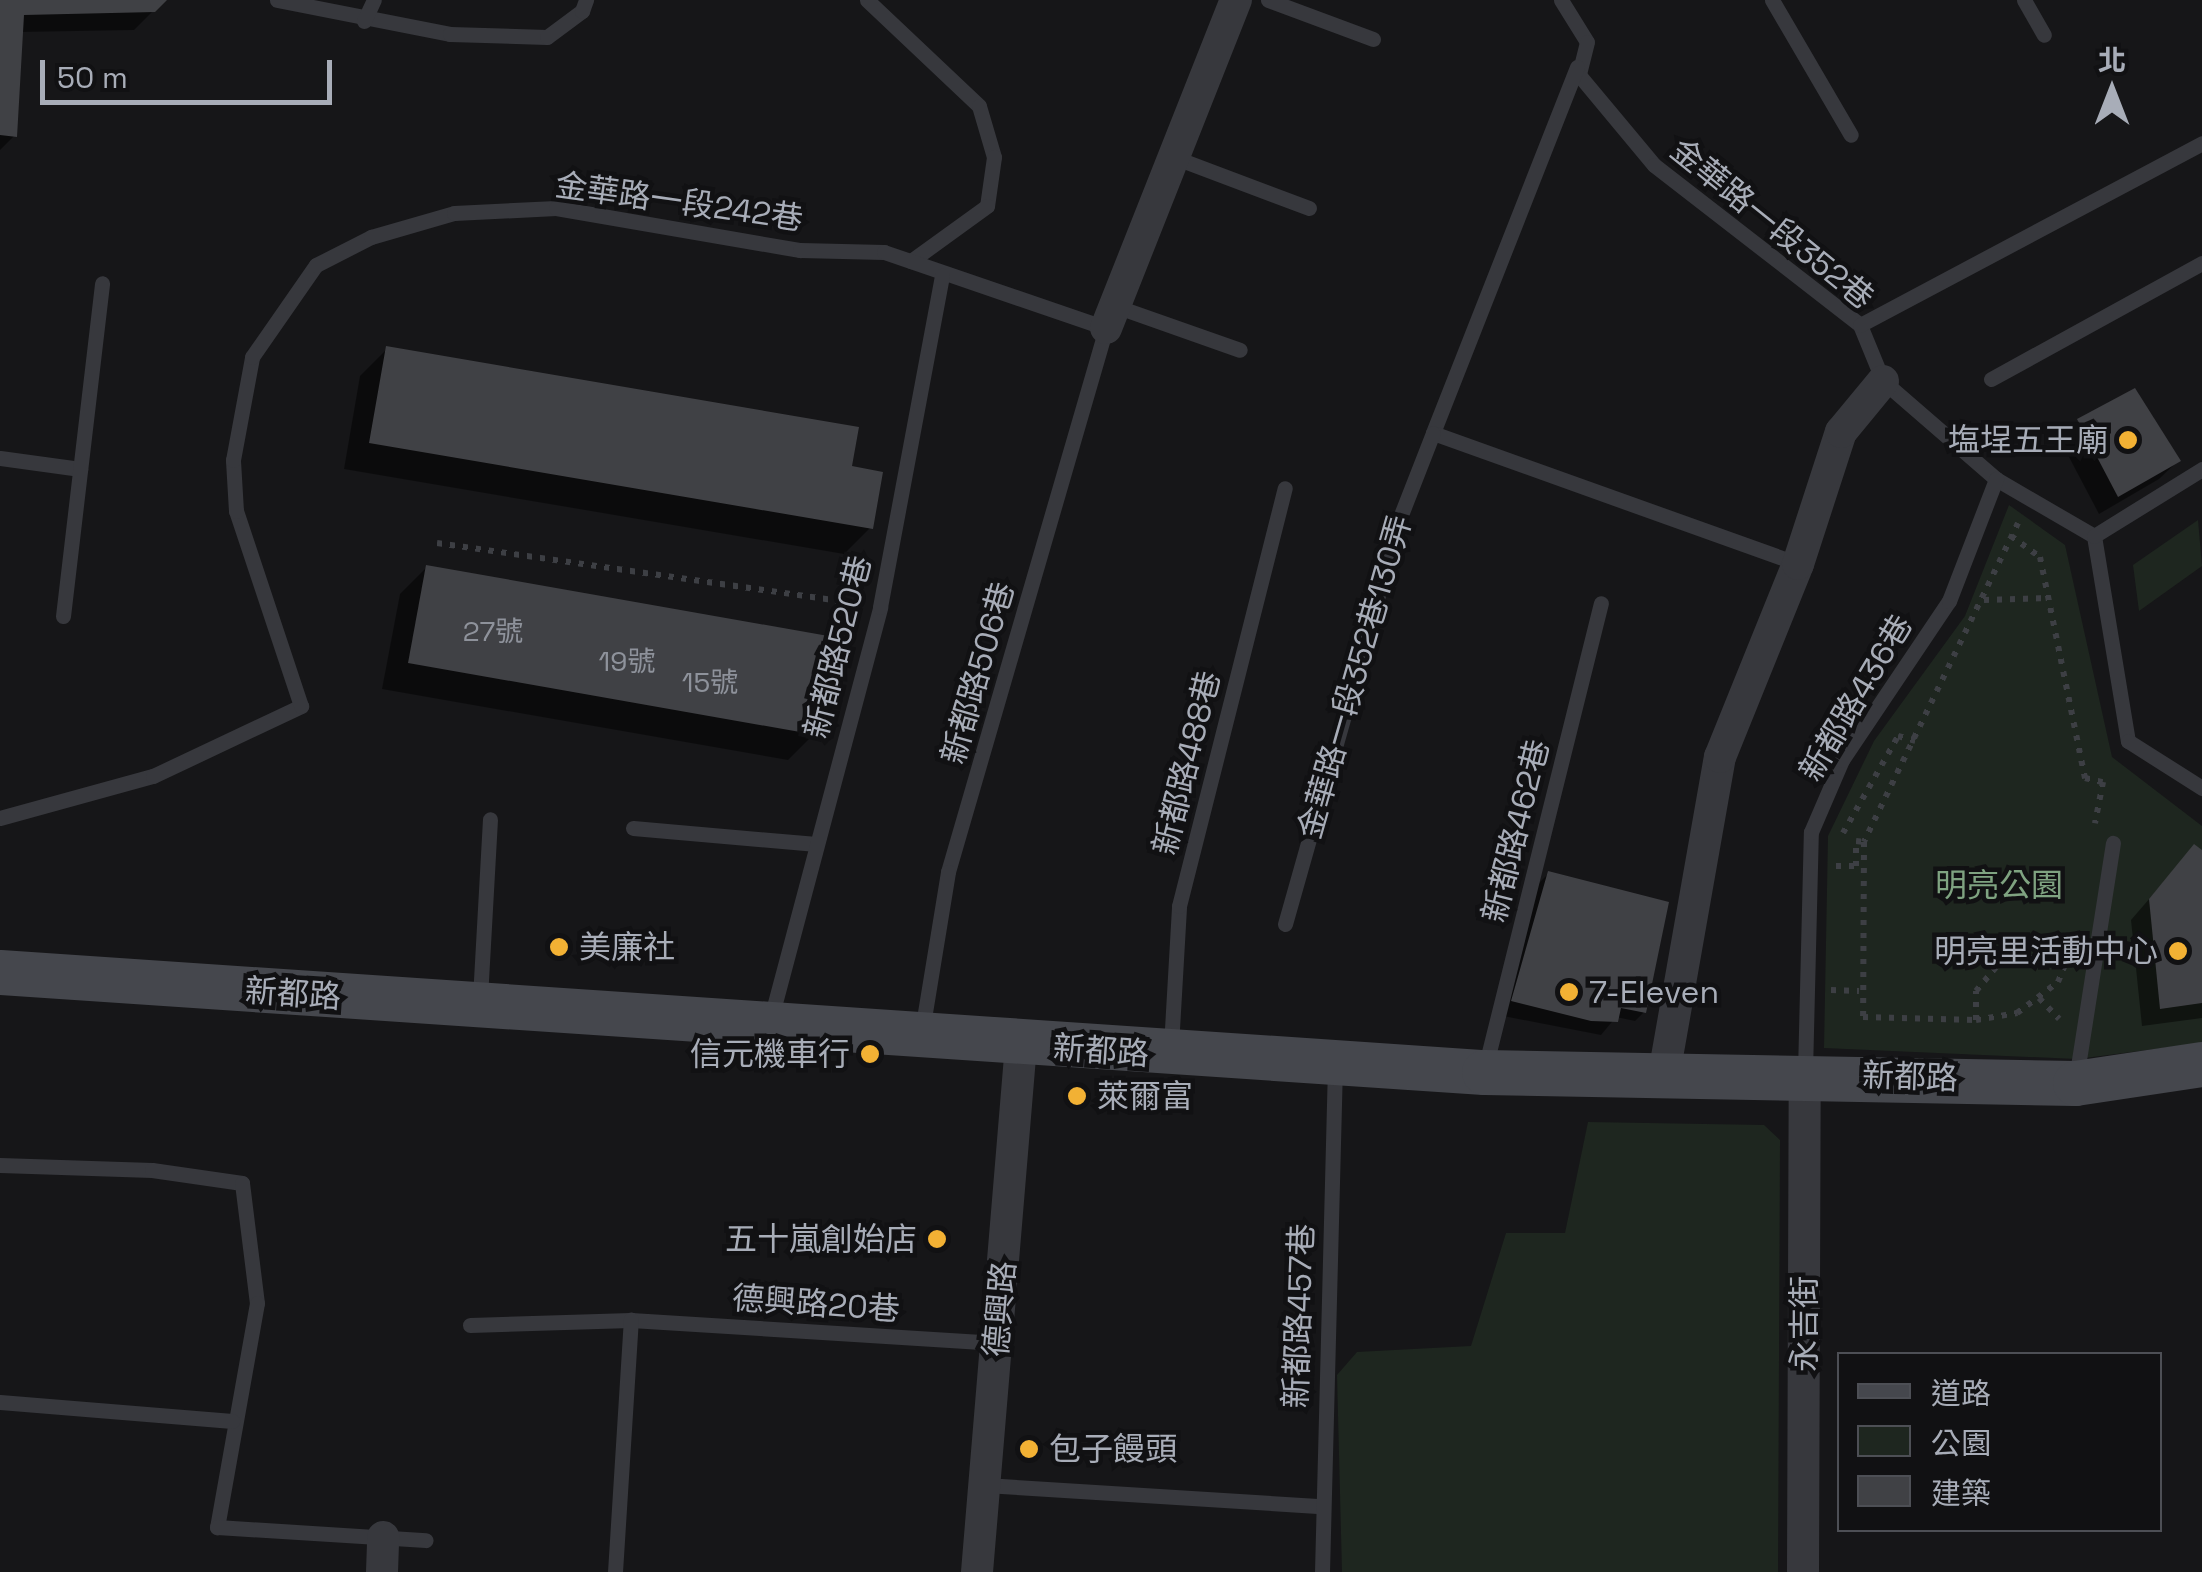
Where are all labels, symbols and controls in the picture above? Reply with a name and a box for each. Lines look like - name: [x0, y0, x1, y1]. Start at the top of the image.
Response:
- scale bar: [45, 40, 338, 102]
- north arrow: [2062, 40, 2162, 140]
- text: 北: [2098, 42, 2126, 78]
- text: 50 m: [57, 58, 128, 97]
- street label: 金華路一段352巷: [1663, 131, 1881, 317]
- street label: 金華路一段242巷: [553, 166, 805, 238]
- place label: 塩埕五王廟: [1948, 421, 2108, 459]
- marker: 塩埕五王廟: [2117, 429, 2139, 451]
- street label: 金華路一段352巷130弄: [1290, 511, 1420, 843]
- street label: 新都路520巷: [797, 552, 879, 742]
- street label: 新都路506巷: [934, 578, 1022, 768]
- street label: 新都路436巷: [1791, 608, 1921, 788]
- house number: 27號: [463, 614, 523, 648]
- house number: 19號: [599, 644, 655, 678]
- house number: 15號: [682, 665, 738, 699]
- street label: 新都路488巷: [1146, 667, 1228, 859]
- street label: 新都路462巷: [1475, 736, 1557, 926]
- park label: 明亮公園: [1935, 866, 2063, 904]
- place label: 美廉社: [579, 928, 675, 966]
- place label: 明亮里活動中心: [1934, 932, 2158, 970]
- marker: 美廉社: [548, 936, 570, 958]
- marker: 明亮里活動中心: [2167, 940, 2189, 962]
- street label: 新都路: [244, 971, 342, 1017]
- place label: 7-Eleven: [1589, 973, 1719, 1011]
- marker: 7-Eleven: [1558, 981, 1580, 1003]
- street label: 新都路: [1052, 1028, 1150, 1074]
- place label: 信元機車行: [690, 1035, 850, 1073]
- marker: 信元機車行: [859, 1043, 881, 1065]
- street label: 新都路: [1861, 1056, 1959, 1098]
- place label: 萊爾富: [1097, 1077, 1193, 1115]
- marker: 萊爾富: [1066, 1085, 1088, 1107]
- place label: 五十嵐創始店: [725, 1220, 917, 1258]
- street label: 新都路457巷: [1277, 1223, 1321, 1409]
- marker: 五十嵐創始店: [926, 1228, 948, 1250]
- street label: 德興路: [977, 1260, 1023, 1358]
- street label: 永吉街: [1785, 1276, 1823, 1372]
- street label: 德興路20巷: [731, 1279, 901, 1329]
- legend: [1837, 1352, 2162, 1532]
- text: 道路: [1931, 1374, 1991, 1413]
- text: 公園: [1931, 1424, 1991, 1463]
- place label: 包子饅頭: [1049, 1430, 1177, 1468]
- marker: 包子饅頭: [1018, 1438, 1040, 1460]
- text: 建築: [1931, 1474, 1991, 1513]

